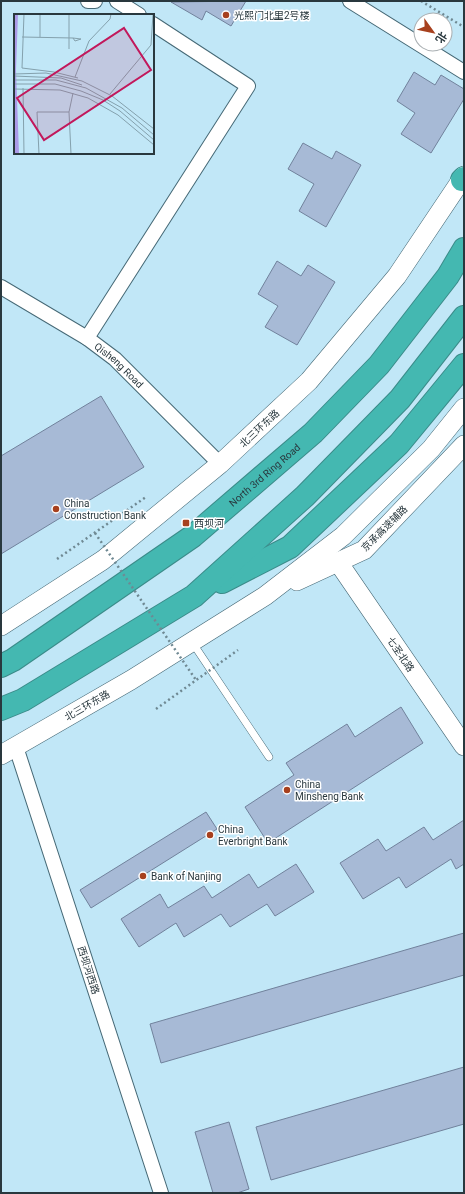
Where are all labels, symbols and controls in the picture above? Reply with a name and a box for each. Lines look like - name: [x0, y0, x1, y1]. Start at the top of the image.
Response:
- marker: 光熙门北里2号楼: [221, 10, 231, 20]
- place label: 光熙门北里2号楼: [234, 10, 310, 21]
- north arrow: [413, 12, 453, 52]
- inset map: [14, 14, 154, 154]
- text: 北: [433, 29, 449, 45]
- street label: Qisheng Road: [92, 341, 145, 390]
- street label: 北三环东路: [237, 407, 281, 449]
- street label: North 3rd Ring Road: [227, 442, 302, 509]
- place label: China Construction Bank: [64, 498, 147, 521]
- street label: 京承高速辅路: [359, 503, 409, 553]
- marker: China Construction Bank: [51, 504, 61, 514]
- marker: 西坝河: [181, 518, 191, 528]
- place label: 西坝河: [194, 518, 224, 529]
- street label: 七圣北路: [385, 635, 416, 674]
- street label: 北三环东路: [63, 688, 112, 723]
- place label: China Minsheng Bank: [295, 779, 364, 802]
- marker: China Minsheng Bank: [282, 785, 292, 795]
- place label: China Everbright Bank: [218, 824, 289, 847]
- marker: China Everbright Bank: [205, 830, 215, 840]
- marker: Bank of Nanjing: [138, 871, 148, 881]
- place label: Bank of Nanjing: [151, 871, 221, 882]
- street label: 西坝河西路: [76, 945, 101, 996]

